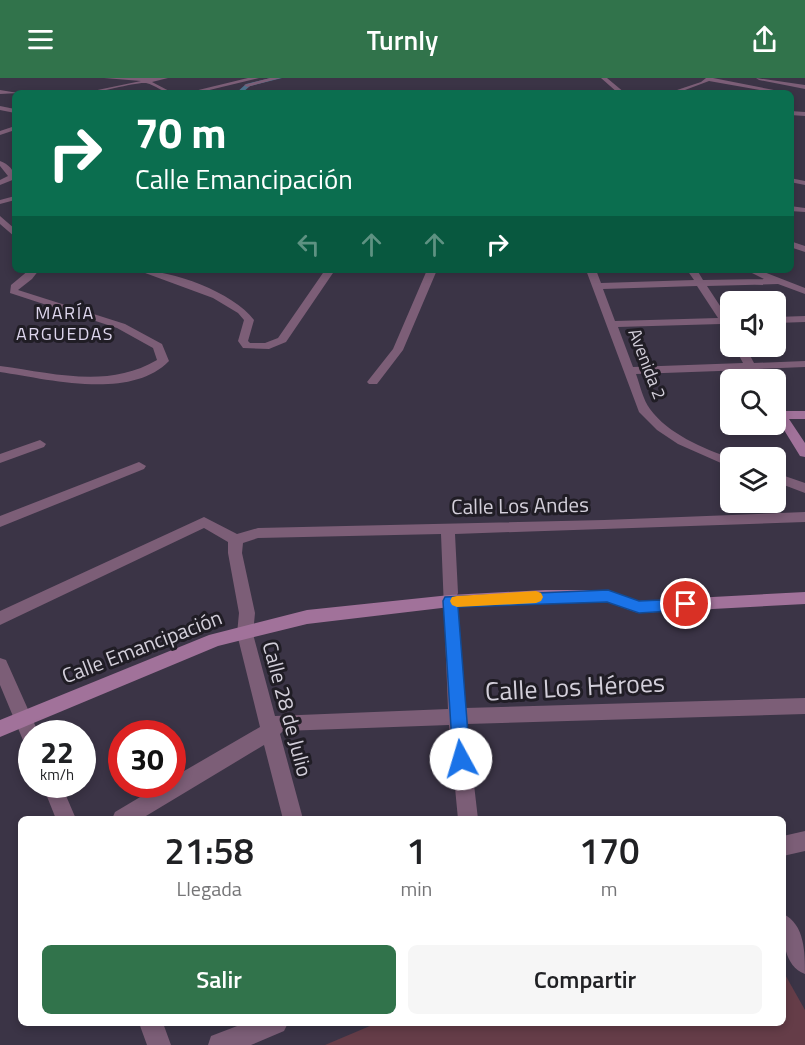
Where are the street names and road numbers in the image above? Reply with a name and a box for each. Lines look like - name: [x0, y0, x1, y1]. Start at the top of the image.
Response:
- street label: Avenida 2: [622, 324, 673, 403]
- street label: Calle Los Andes: [451, 488, 589, 522]
- street label: Calle Emancipación: [57, 601, 226, 691]
- street label: Calle 28 de Julio: [255, 637, 321, 780]
- street label: Calle Los Héroes: [484, 662, 666, 711]

